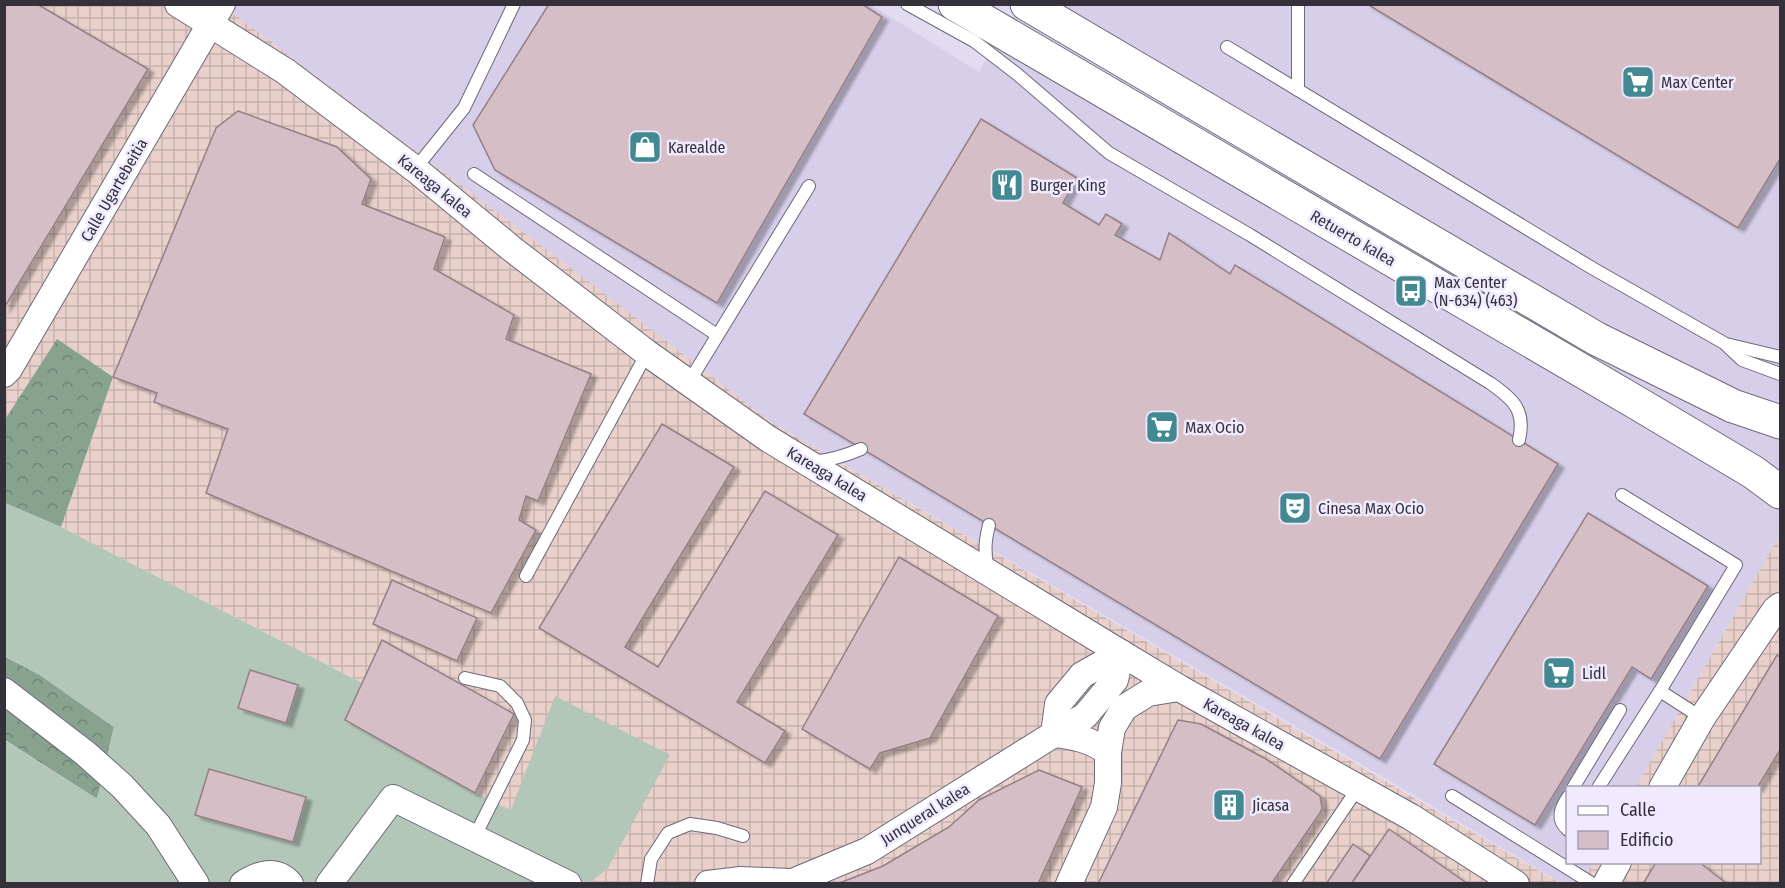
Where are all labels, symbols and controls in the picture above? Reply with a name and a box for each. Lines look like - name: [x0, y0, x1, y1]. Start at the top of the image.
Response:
- supermarket icon: Max Center: [1620, 64, 1656, 100]
- place label: Max Center: [1661, 73, 1734, 92]
- shop icon: Karealde: [627, 129, 663, 165]
- street label: Calle Ugartebeitia: [77, 135, 151, 245]
- place label: Karealde: [668, 138, 725, 157]
- street label: Kareaga kalea: [394, 150, 476, 222]
- restaurant icon: Burger King: [989, 167, 1025, 203]
- place label: Burger King: [1030, 176, 1106, 195]
- street label: Retuerto kalea: [1307, 206, 1399, 270]
- bus stop icon: Max Center (N-634) (463): [1393, 273, 1429, 309]
- place label: Max Center (N-634) (463): [1434, 273, 1518, 310]
- supermarket icon: Max Ocio: [1144, 409, 1180, 445]
- place label: Max Ocio: [1185, 418, 1244, 437]
- street label: Kareaga kalea: [783, 443, 871, 505]
- theatre icon: Cinesa Max Ocio: [1277, 490, 1313, 526]
- place label: Cinesa Max Ocio: [1318, 499, 1424, 518]
- supermarket icon: Lidl: [1541, 655, 1577, 691]
- place label: Lidl: [1582, 664, 1606, 683]
- street label: Kareaga kalea: [1200, 694, 1288, 754]
- street label: Junqueral kalea: [877, 779, 973, 849]
- legend: [1566, 786, 1761, 864]
- building icon: Jicasa: [1211, 787, 1247, 823]
- place label: Jicasa: [1252, 796, 1290, 815]
- text: Calle: [1620, 799, 1656, 821]
- text: Edificio: [1620, 829, 1673, 851]

